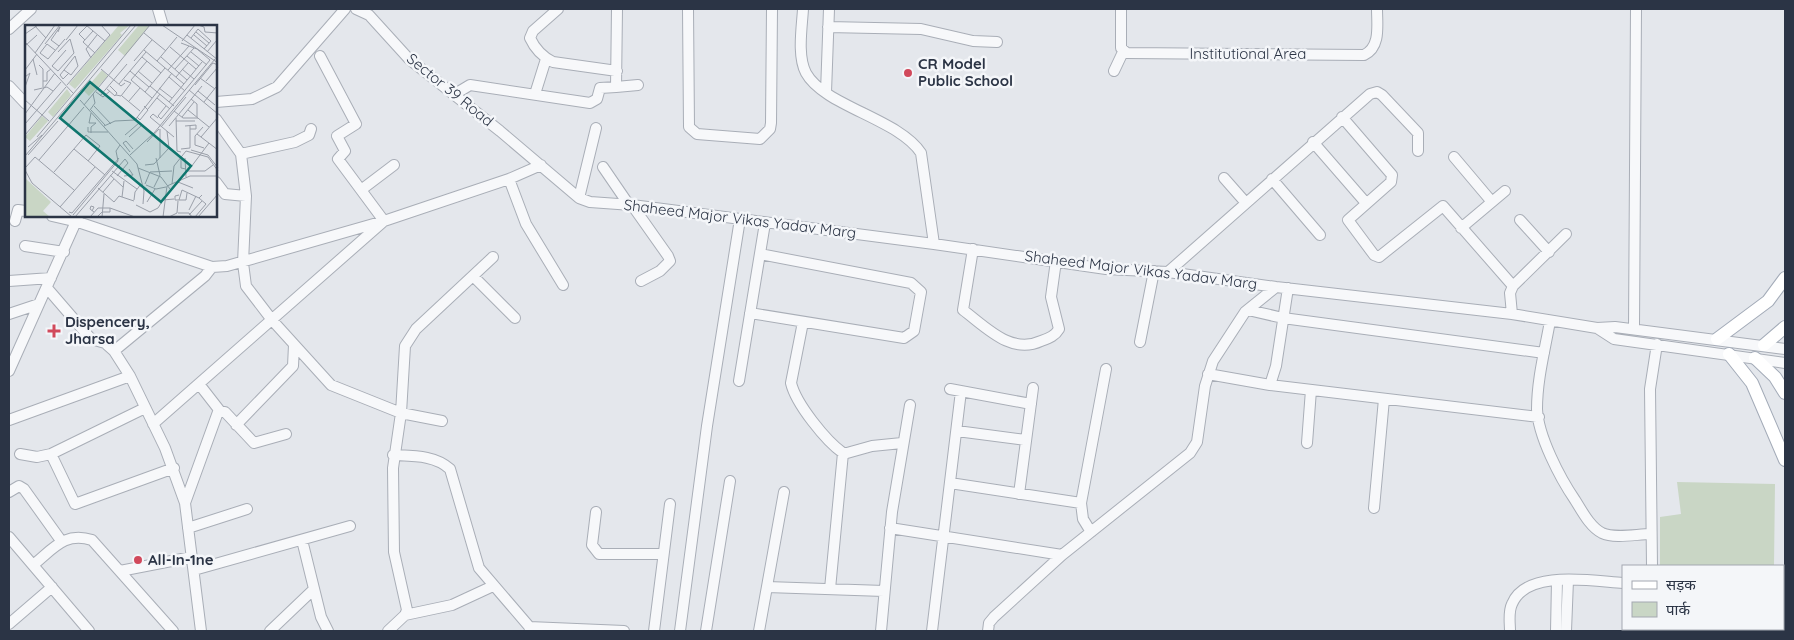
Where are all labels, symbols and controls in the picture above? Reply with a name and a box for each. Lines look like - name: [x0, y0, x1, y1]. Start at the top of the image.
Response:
- inset map: [25, 25, 218, 218]
- street label: Institutional Area: [1190, 44, 1306, 63]
- street label: Sector 39 Road: [403, 49, 498, 130]
- place label: CR Model Public School: [918, 54, 1013, 90]
- marker: CR Model Public School: [902, 67, 914, 79]
- street label: Shaheed Major Vikas Yadav Marg: [623, 195, 857, 242]
- street label: Shaheed Major Vikas Yadav Marg: [1024, 246, 1258, 293]
- place label: Dispencery, Jharsa: [65, 312, 150, 348]
- marker: Dispencery, Jharsa: [47, 324, 61, 338]
- place label: All-In-1ne: [148, 550, 214, 569]
- marker: All-In-1ne: [132, 554, 144, 566]
- legend: [1622, 565, 1784, 630]
- text: सड़क: [1666, 575, 1696, 594]
- text: पार्क: [1666, 600, 1690, 619]

